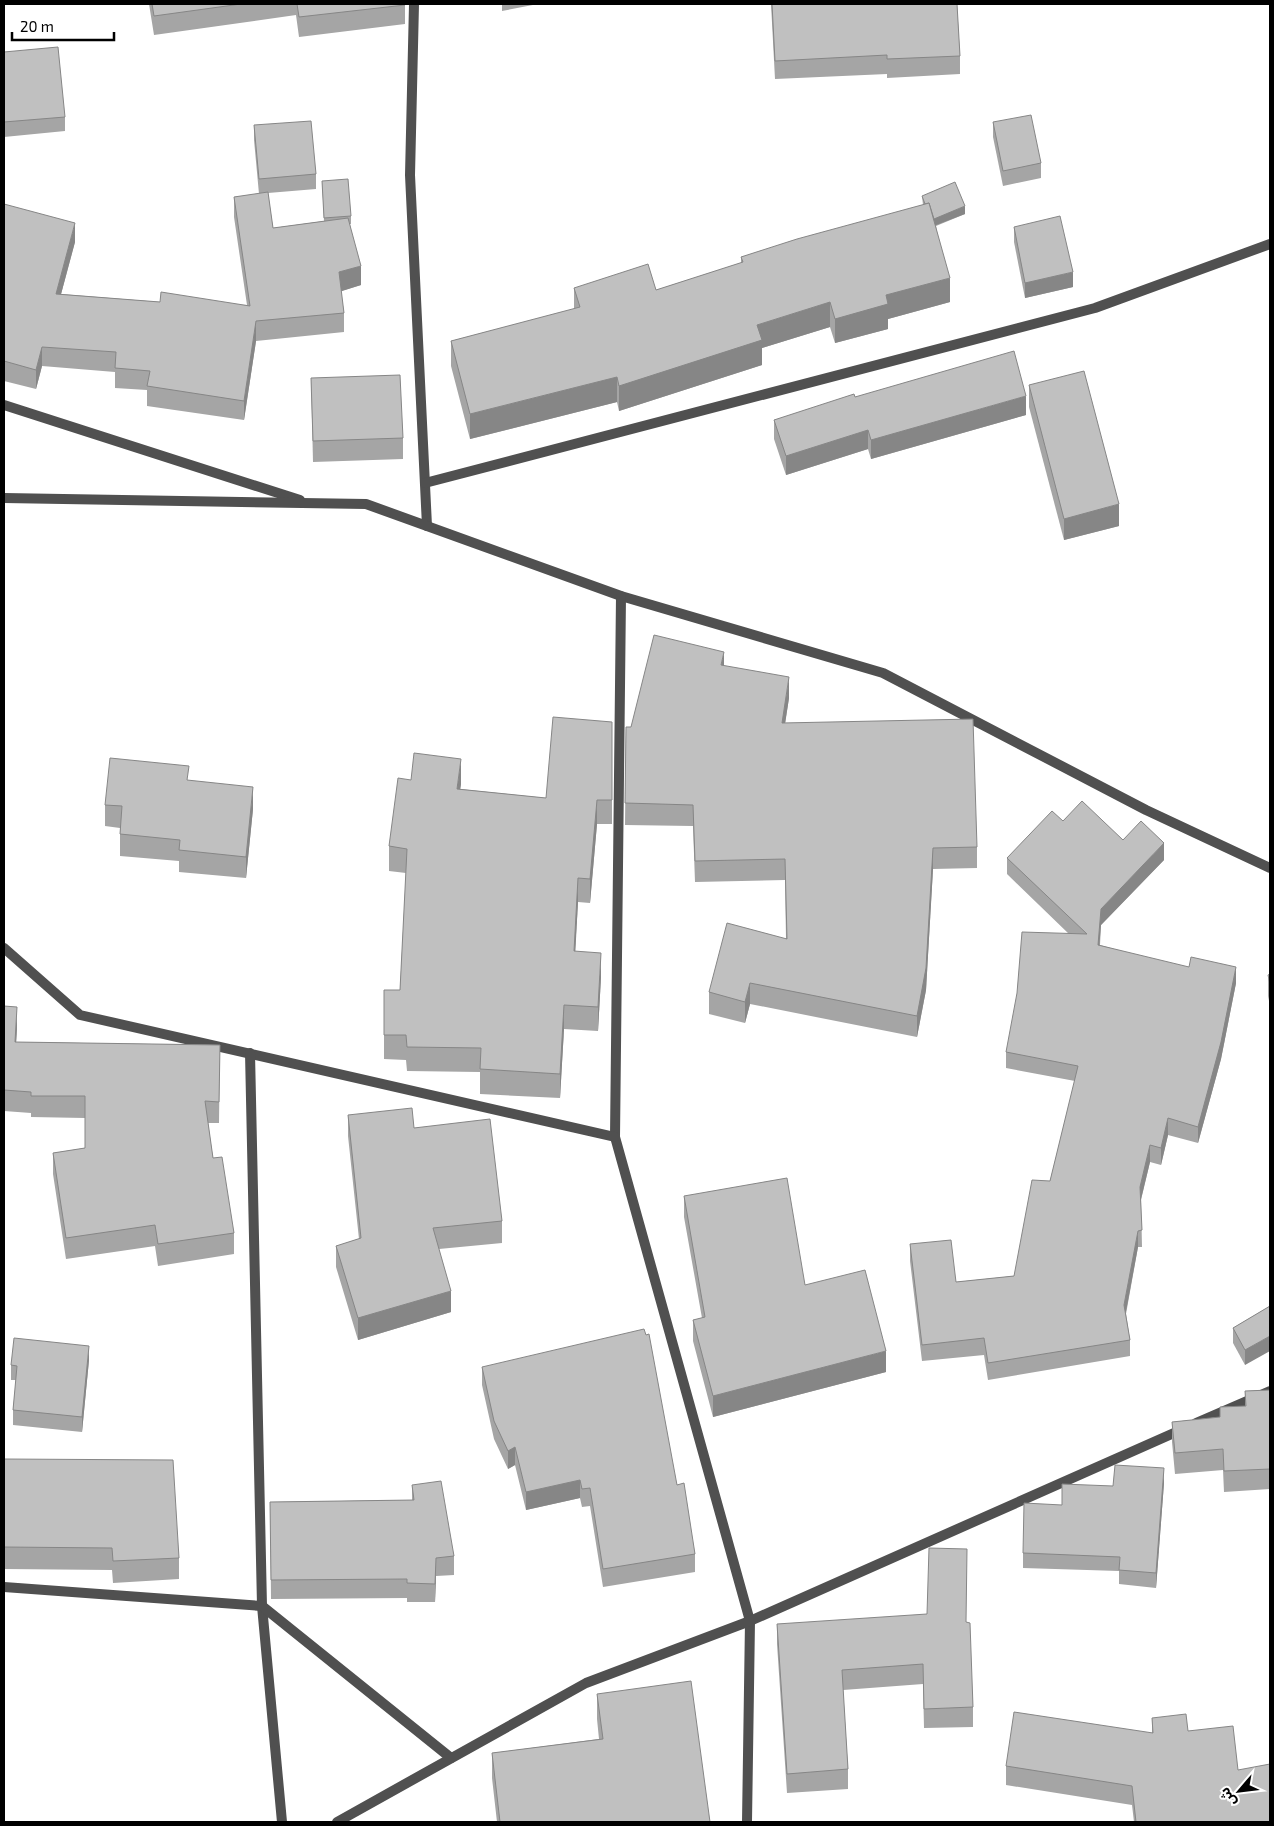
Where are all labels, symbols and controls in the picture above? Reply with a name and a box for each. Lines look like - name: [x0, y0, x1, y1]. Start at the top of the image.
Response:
- scale bar: [12, 10, 115, 42]
- text: 20 m: [20, 17, 54, 35]
- north arrow: [1214, 1766, 1264, 1816]
- text: ش: [1215, 1785, 1239, 1810]

